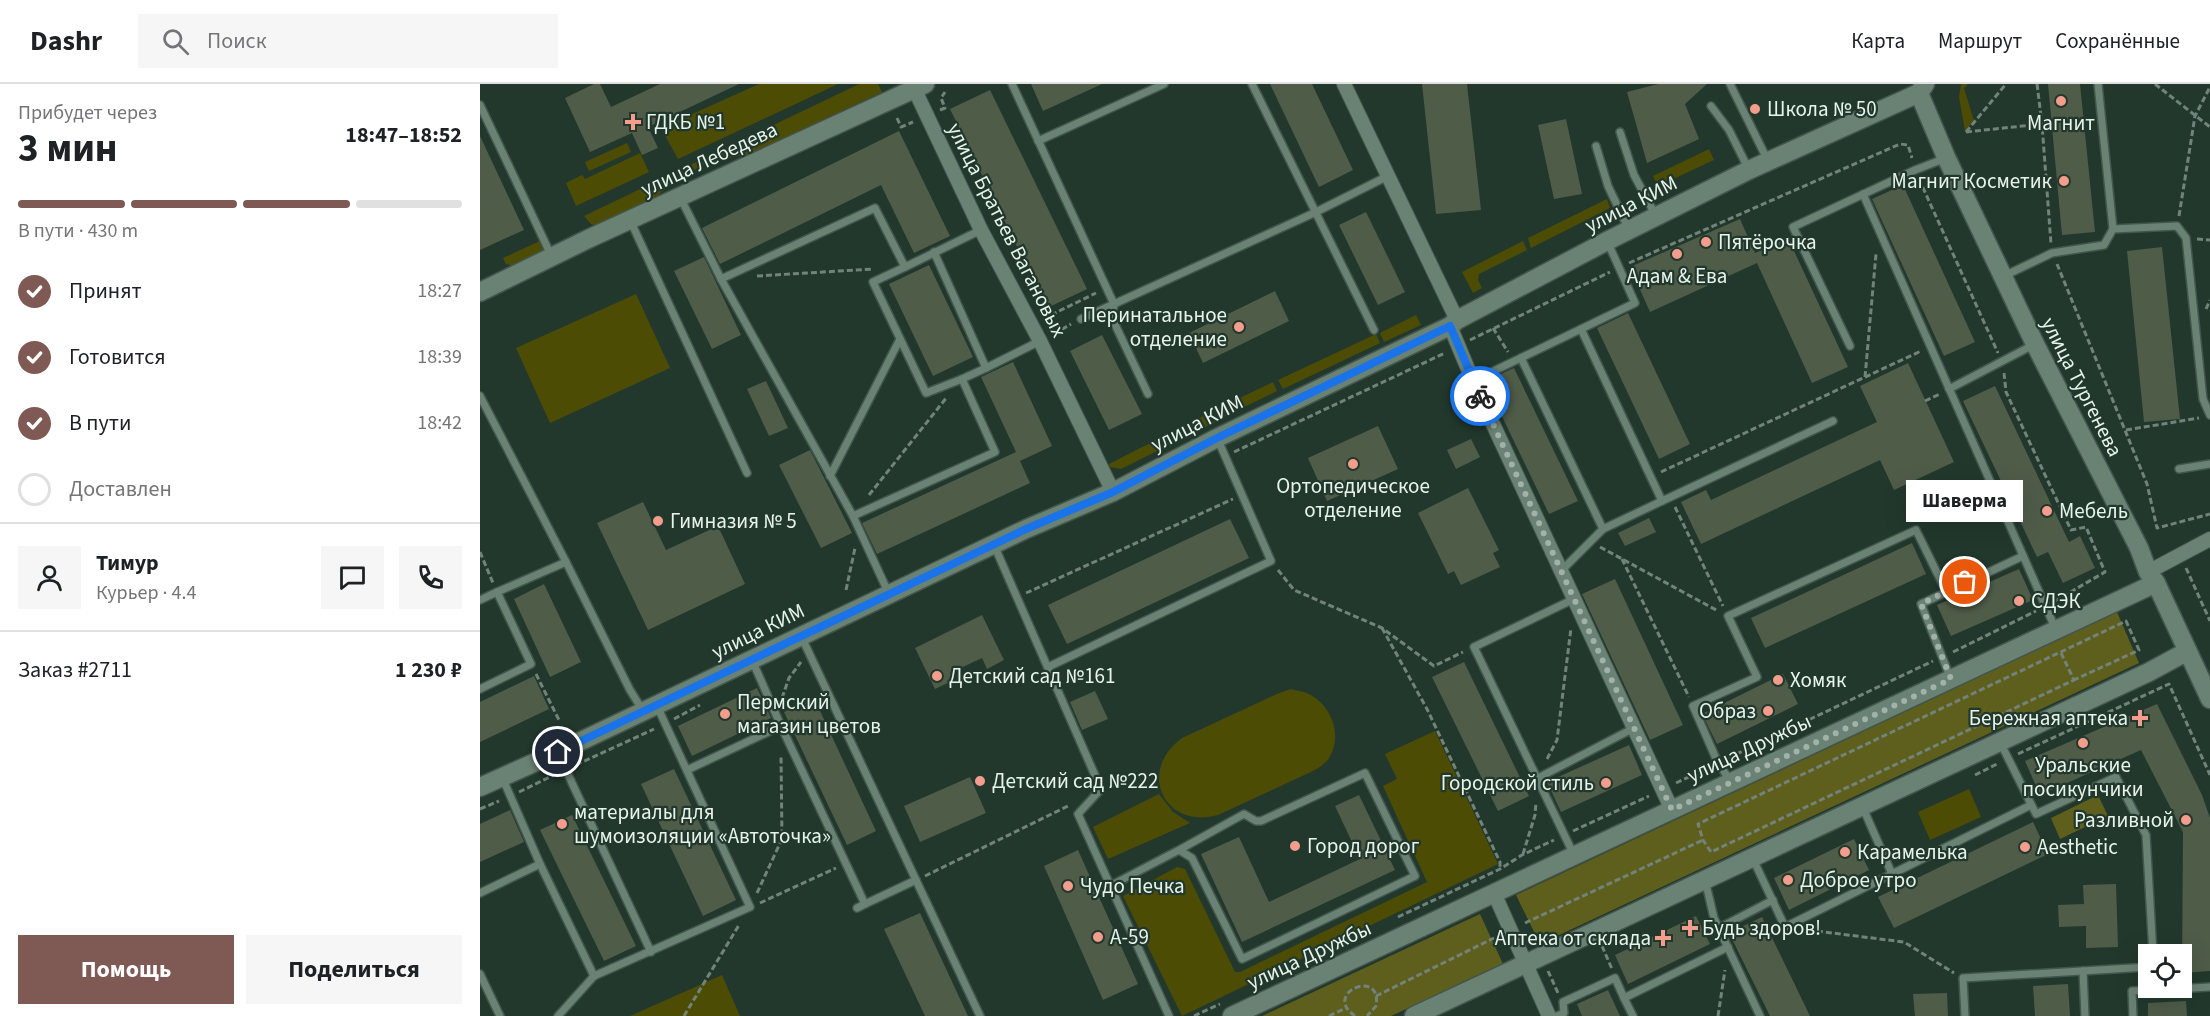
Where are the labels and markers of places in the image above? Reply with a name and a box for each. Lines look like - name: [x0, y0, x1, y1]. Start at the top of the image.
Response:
- place label: Школа № 50: [1767, 94, 1877, 124]
- marker: Магнит: [2054, 94, 2068, 108]
- marker: Школа № 50: [1748, 102, 1762, 116]
- place label: ГДКБ №1: [646, 107, 725, 137]
- place label: Магнит: [2027, 108, 2095, 138]
- marker: ГДКБ №1: [624, 113, 642, 131]
- place label: Магнит Косметик: [1892, 166, 2053, 196]
- marker: Магнит Косметик: [2057, 174, 2071, 188]
- place label: Пятёрочка: [1718, 227, 1817, 257]
- marker: Пятёрочка: [1699, 235, 1713, 249]
- marker: Адам & Ева: [1670, 247, 1684, 261]
- place label: Адам & Ева: [1627, 261, 1727, 291]
- place label: Перинатальное отделение: [1083, 300, 1227, 354]
- marker: Перинатальное отделение: [1232, 320, 1246, 334]
- marker: Ортопедическое отделение: [1346, 457, 1360, 471]
- place label: Ортопедическое отделение: [1276, 471, 1430, 525]
- callout: Шаверма: [1906, 480, 2024, 522]
- place label: Мебель: [2059, 496, 2128, 526]
- marker: Мебель: [2040, 504, 2054, 518]
- place label: Гимназия № 5: [670, 506, 797, 536]
- marker: Гимназия № 5: [651, 514, 665, 528]
- pin: [1939, 556, 1990, 607]
- place label: СДЭК: [2031, 586, 2081, 616]
- marker: СДЭК: [2012, 594, 2026, 608]
- place label: Детский сад №161: [949, 661, 1115, 691]
- place label: Хомяк: [1790, 665, 1847, 695]
- marker: Детский сад №161: [930, 669, 944, 683]
- marker: Хомяк: [1771, 673, 1785, 687]
- place label: Пермский магазин цветов: [737, 687, 881, 741]
- place label: Образ: [1699, 696, 1756, 726]
- place label: Бережная аптека: [1969, 703, 2128, 733]
- marker: Образ: [1761, 704, 1775, 718]
- marker: Пермский магазин цветов: [718, 707, 732, 721]
- marker: Бережная аптека: [2133, 711, 2147, 725]
- pin: [532, 726, 583, 777]
- marker: Уральские посикунчики: [2076, 736, 2090, 750]
- place label: Уральские посикунчики: [2022, 750, 2144, 804]
- place label: Детский сад №222: [992, 766, 1158, 796]
- place label: Городской стиль: [1441, 768, 1594, 798]
- marker: Детский сад №222: [973, 774, 987, 788]
- marker: Городской стиль: [1599, 776, 1613, 790]
- place label: материалы для шумоизоляции «Автоточка»: [574, 797, 831, 851]
- place label: Разливной: [2074, 805, 2174, 835]
- marker: Разливной: [2179, 813, 2193, 827]
- marker: материалы для шумоизоляции «Автоточка»: [555, 817, 569, 831]
- place label: Город дорог: [1307, 831, 1420, 861]
- place label: Aesthetic: [2037, 832, 2118, 862]
- place label: Карамелька: [1857, 837, 1968, 867]
- marker: Город дорог: [1288, 839, 1302, 853]
- marker: Aesthetic: [2018, 840, 2032, 854]
- marker: Карамелька: [1838, 845, 1852, 859]
- place label: Доброе утро: [1800, 865, 1917, 895]
- place label: Чудо Печка: [1080, 871, 1184, 901]
- marker: Доброе утро: [1781, 873, 1795, 887]
- marker: Чудо Печка: [1061, 879, 1075, 893]
- place label: Будь здоров!: [1702, 913, 1821, 943]
- marker: Будь здоров!: [1683, 921, 1697, 935]
- place label: А-59: [1110, 922, 1149, 952]
- place label: Аптека от склада: [1495, 923, 1651, 953]
- marker: А-59: [1091, 930, 1105, 944]
- marker: Аптека от склада: [1656, 931, 1670, 945]

